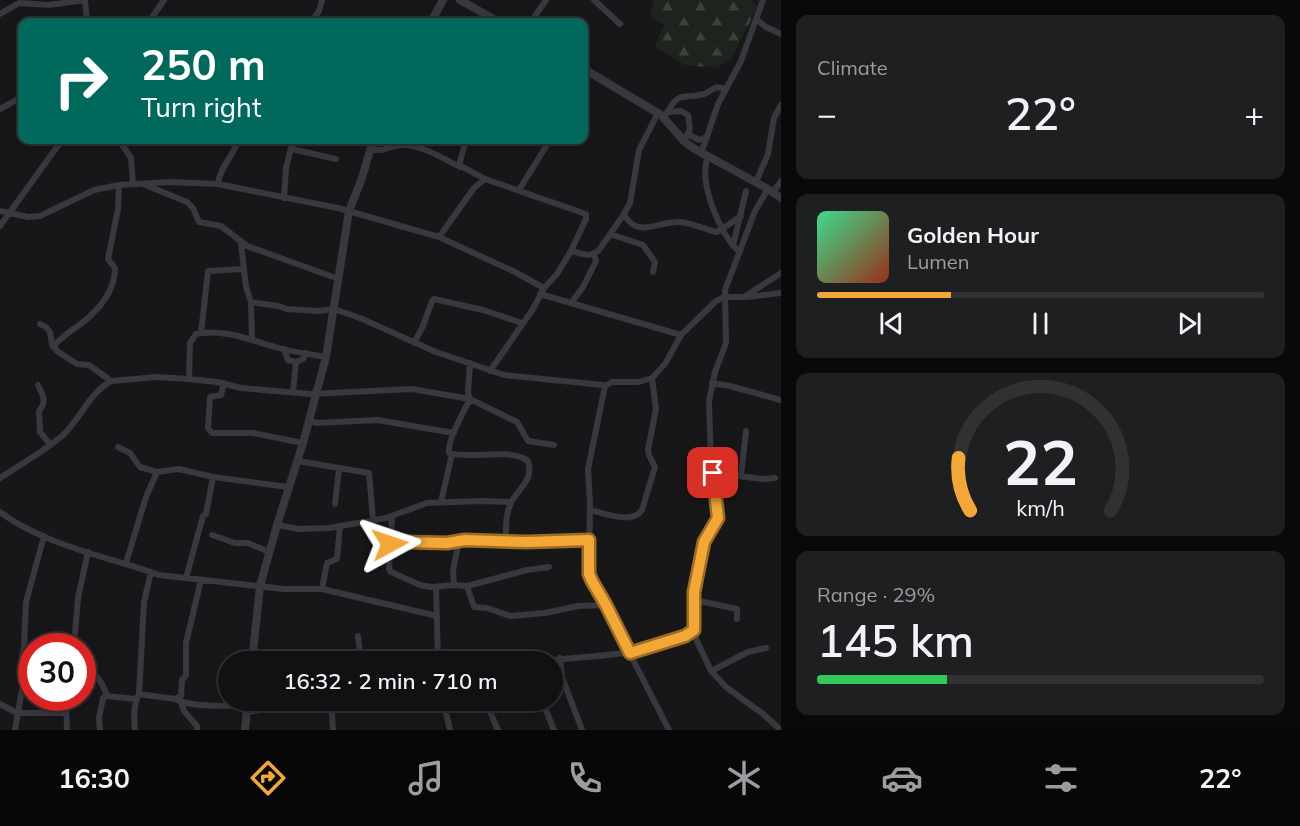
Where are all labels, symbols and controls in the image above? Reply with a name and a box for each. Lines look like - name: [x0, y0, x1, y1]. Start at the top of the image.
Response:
- text: 250 m: [141, 38, 266, 91]
- icon: right: [42, 42, 120, 120]
- text: Climate: [817, 55, 888, 80]
- text: 22°: [1005, 85, 1076, 141]
- text: Turn right: [141, 90, 261, 124]
- text: −: [817, 93, 837, 134]
- text: +: [1244, 93, 1264, 134]
- text: Golden Hour: [907, 221, 1039, 249]
- text: Lumen: [907, 249, 969, 274]
- icon: previous: [875, 307, 908, 340]
- icon: pause: [1024, 307, 1057, 340]
- icon: next: [1173, 307, 1206, 340]
- text: 22: [1003, 423, 1078, 502]
- pin: [687, 447, 738, 498]
- icon: arrive: [696, 456, 729, 489]
- text: km/h: [1016, 495, 1065, 522]
- position arrow: [358, 512, 422, 576]
- text: Range · 29%: [817, 582, 935, 607]
- text: 145 km: [817, 612, 974, 668]
- speed limit sign: 30: [18, 633, 96, 711]
- text: 16:32 · 2 min · 710 m: [283, 667, 498, 695]
- icon: directions: [247, 757, 289, 799]
- icon: music: [405, 757, 447, 799]
- icon: phone: [564, 757, 606, 799]
- icon: climate: [723, 757, 765, 799]
- icon: car: [881, 757, 923, 799]
- icon: filters: [1040, 757, 1082, 799]
- text: 16:30: [58, 761, 130, 795]
- text: 22°: [1199, 761, 1242, 795]

